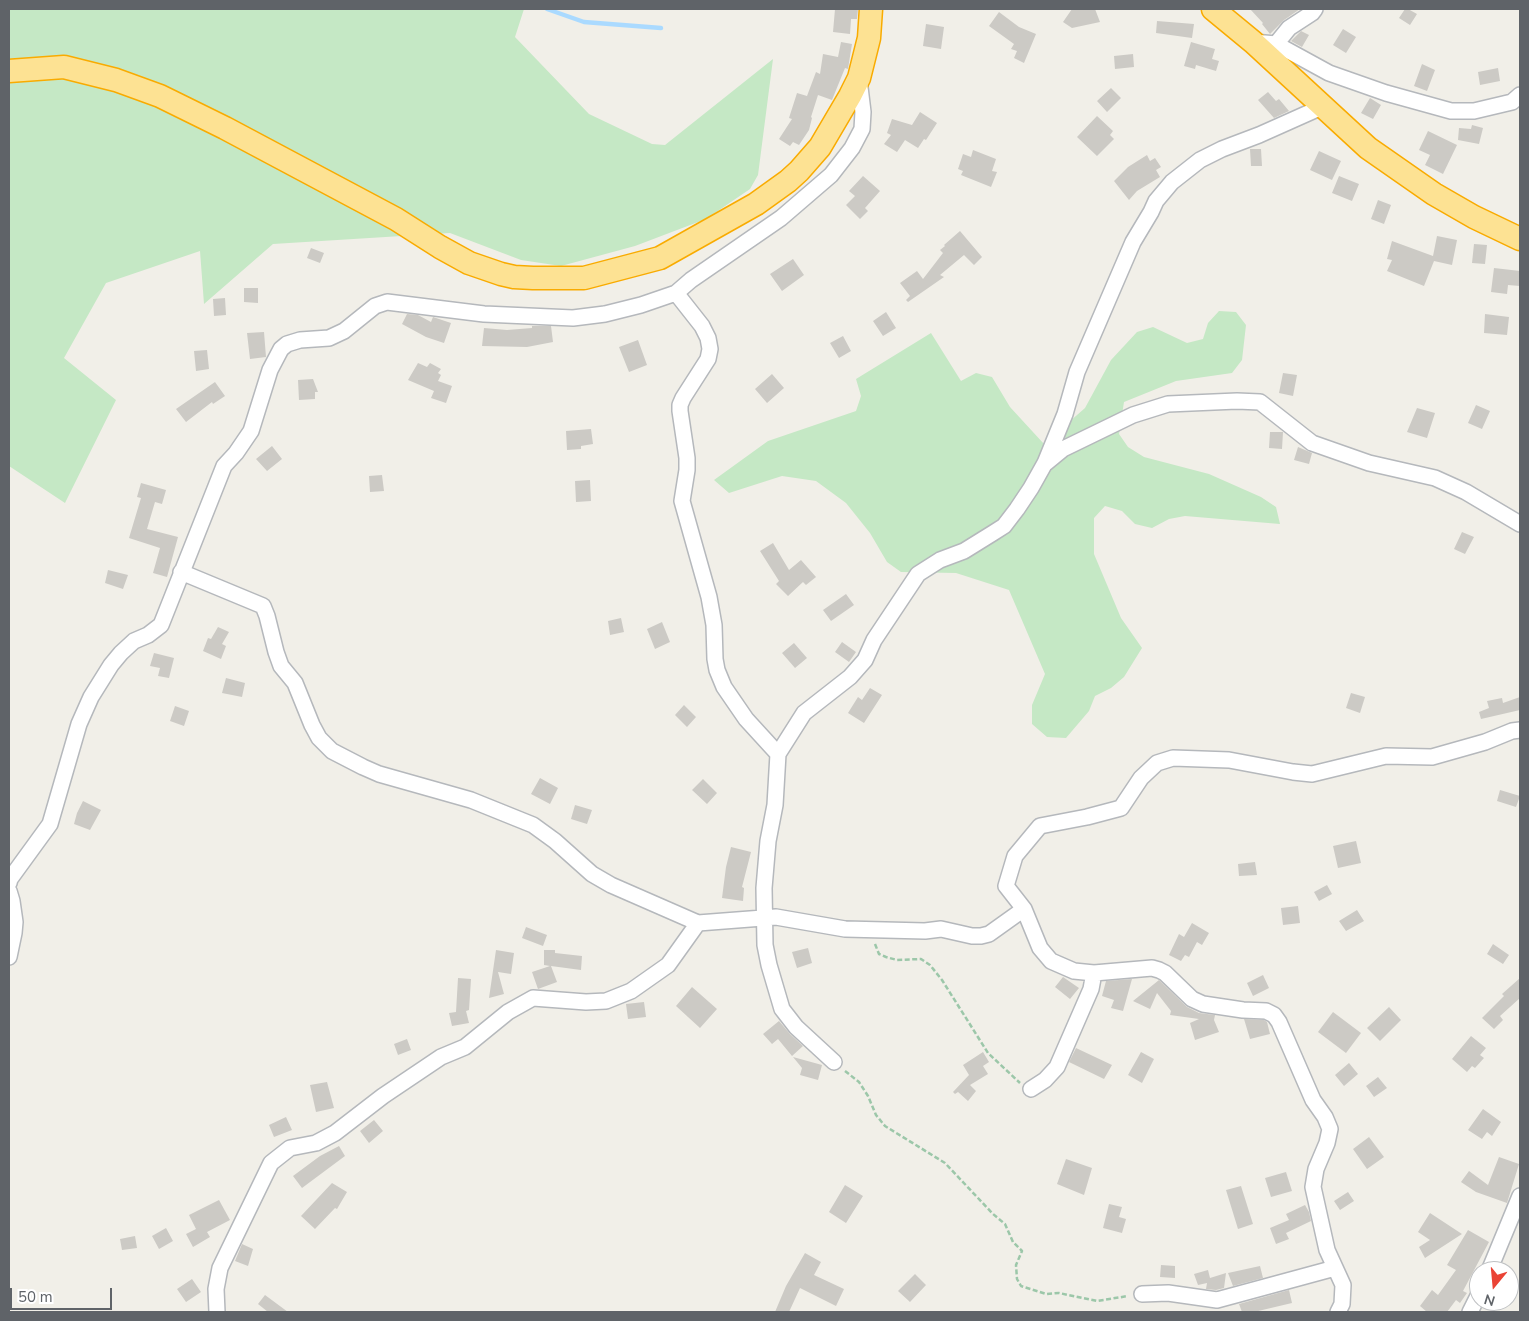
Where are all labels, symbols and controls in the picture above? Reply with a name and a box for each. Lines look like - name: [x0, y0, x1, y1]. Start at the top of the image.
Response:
- north arrow: [1469, 1261, 1519, 1311]
- scale bar: [12, 1278, 115, 1310]
- text: 50 m: [18, 1287, 53, 1307]
- text: N: [1482, 1289, 1498, 1310]

